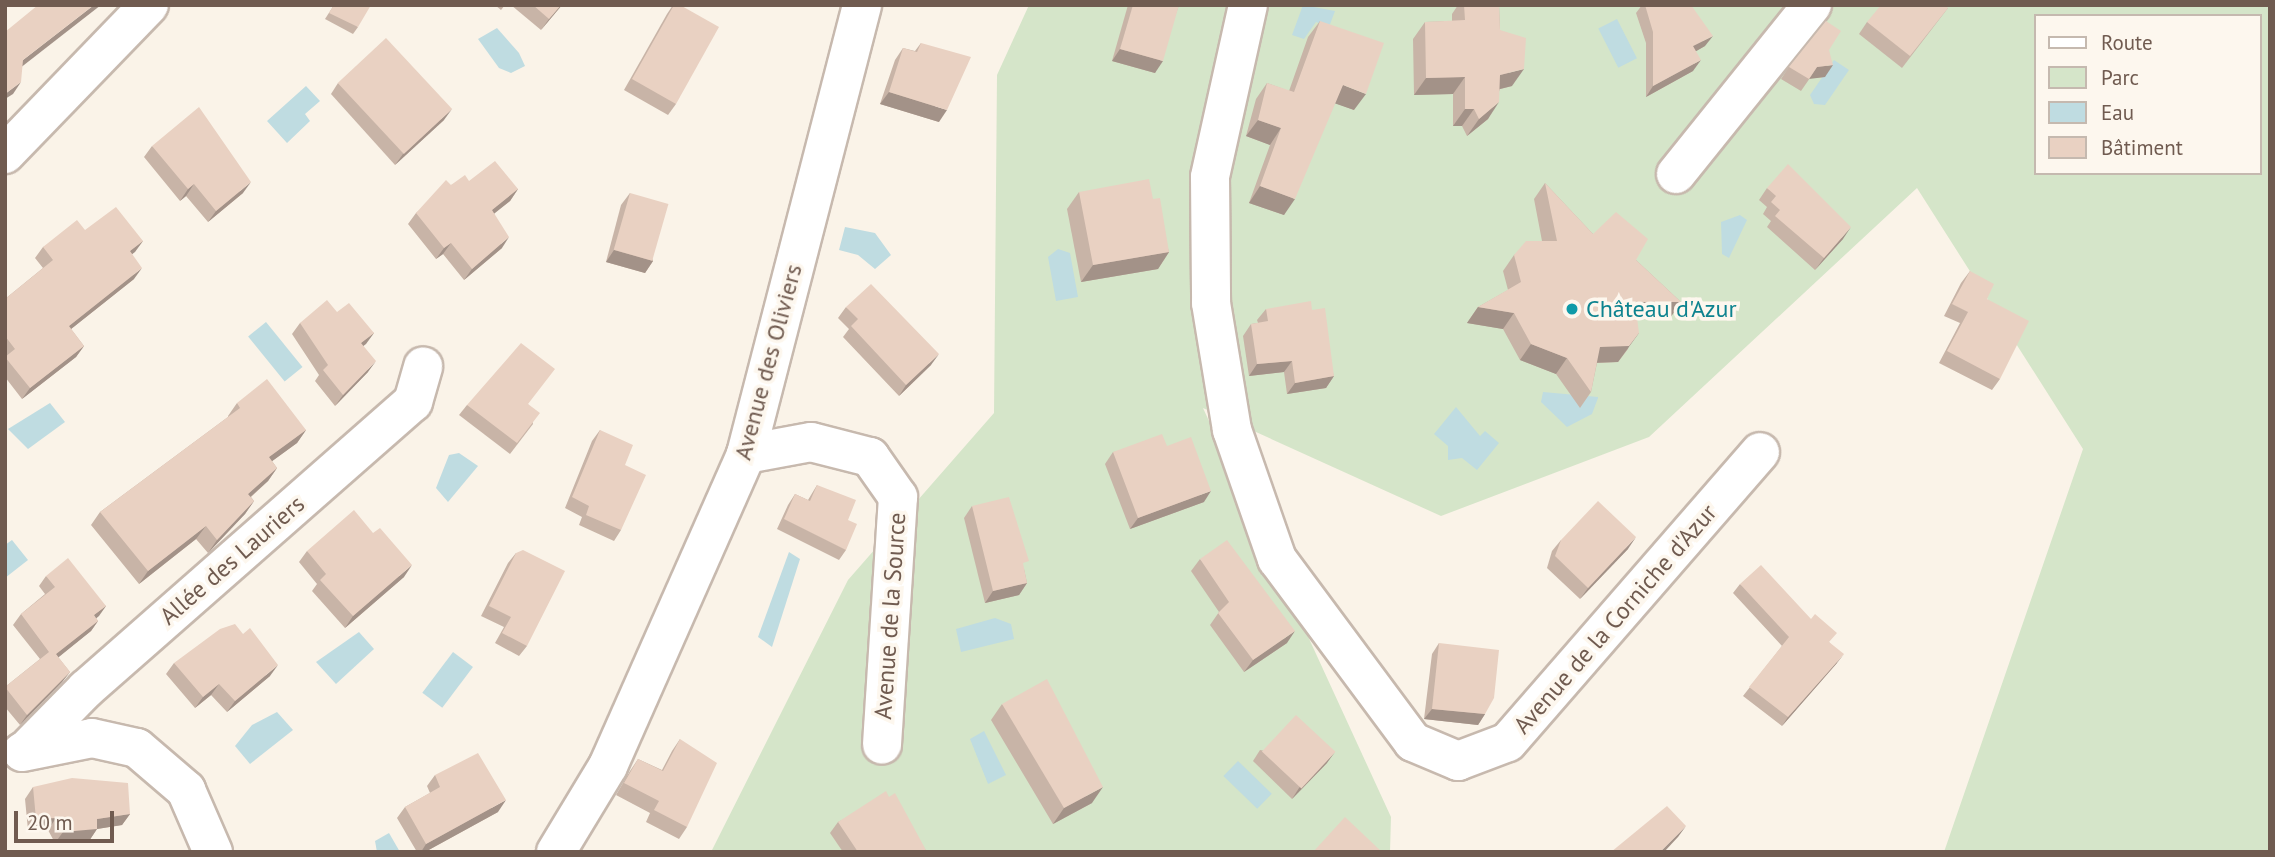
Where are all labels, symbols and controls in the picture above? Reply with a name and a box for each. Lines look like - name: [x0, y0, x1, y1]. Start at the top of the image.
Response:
- legend: [2034, 14, 2261, 175]
- text: Route: [2101, 29, 2153, 56]
- text: Parc: [2101, 64, 2139, 91]
- text: Eau: [2101, 99, 2134, 126]
- text: Bâtiment: [2101, 134, 2183, 161]
- street label: Avenue des Oliviers: [728, 261, 808, 463]
- place label: Château d'Azur: [1586, 295, 1737, 323]
- marker: Château d'Azur: [1564, 301, 1580, 317]
- street label: Allée des Lauriers: [154, 489, 310, 631]
- street label: Avenue de la Corniche d'Azur: [1507, 498, 1723, 740]
- street label: Avenue de la Source: [868, 512, 912, 720]
- scale bar: [18, 798, 117, 842]
- text: 20 m: [27, 809, 73, 836]

